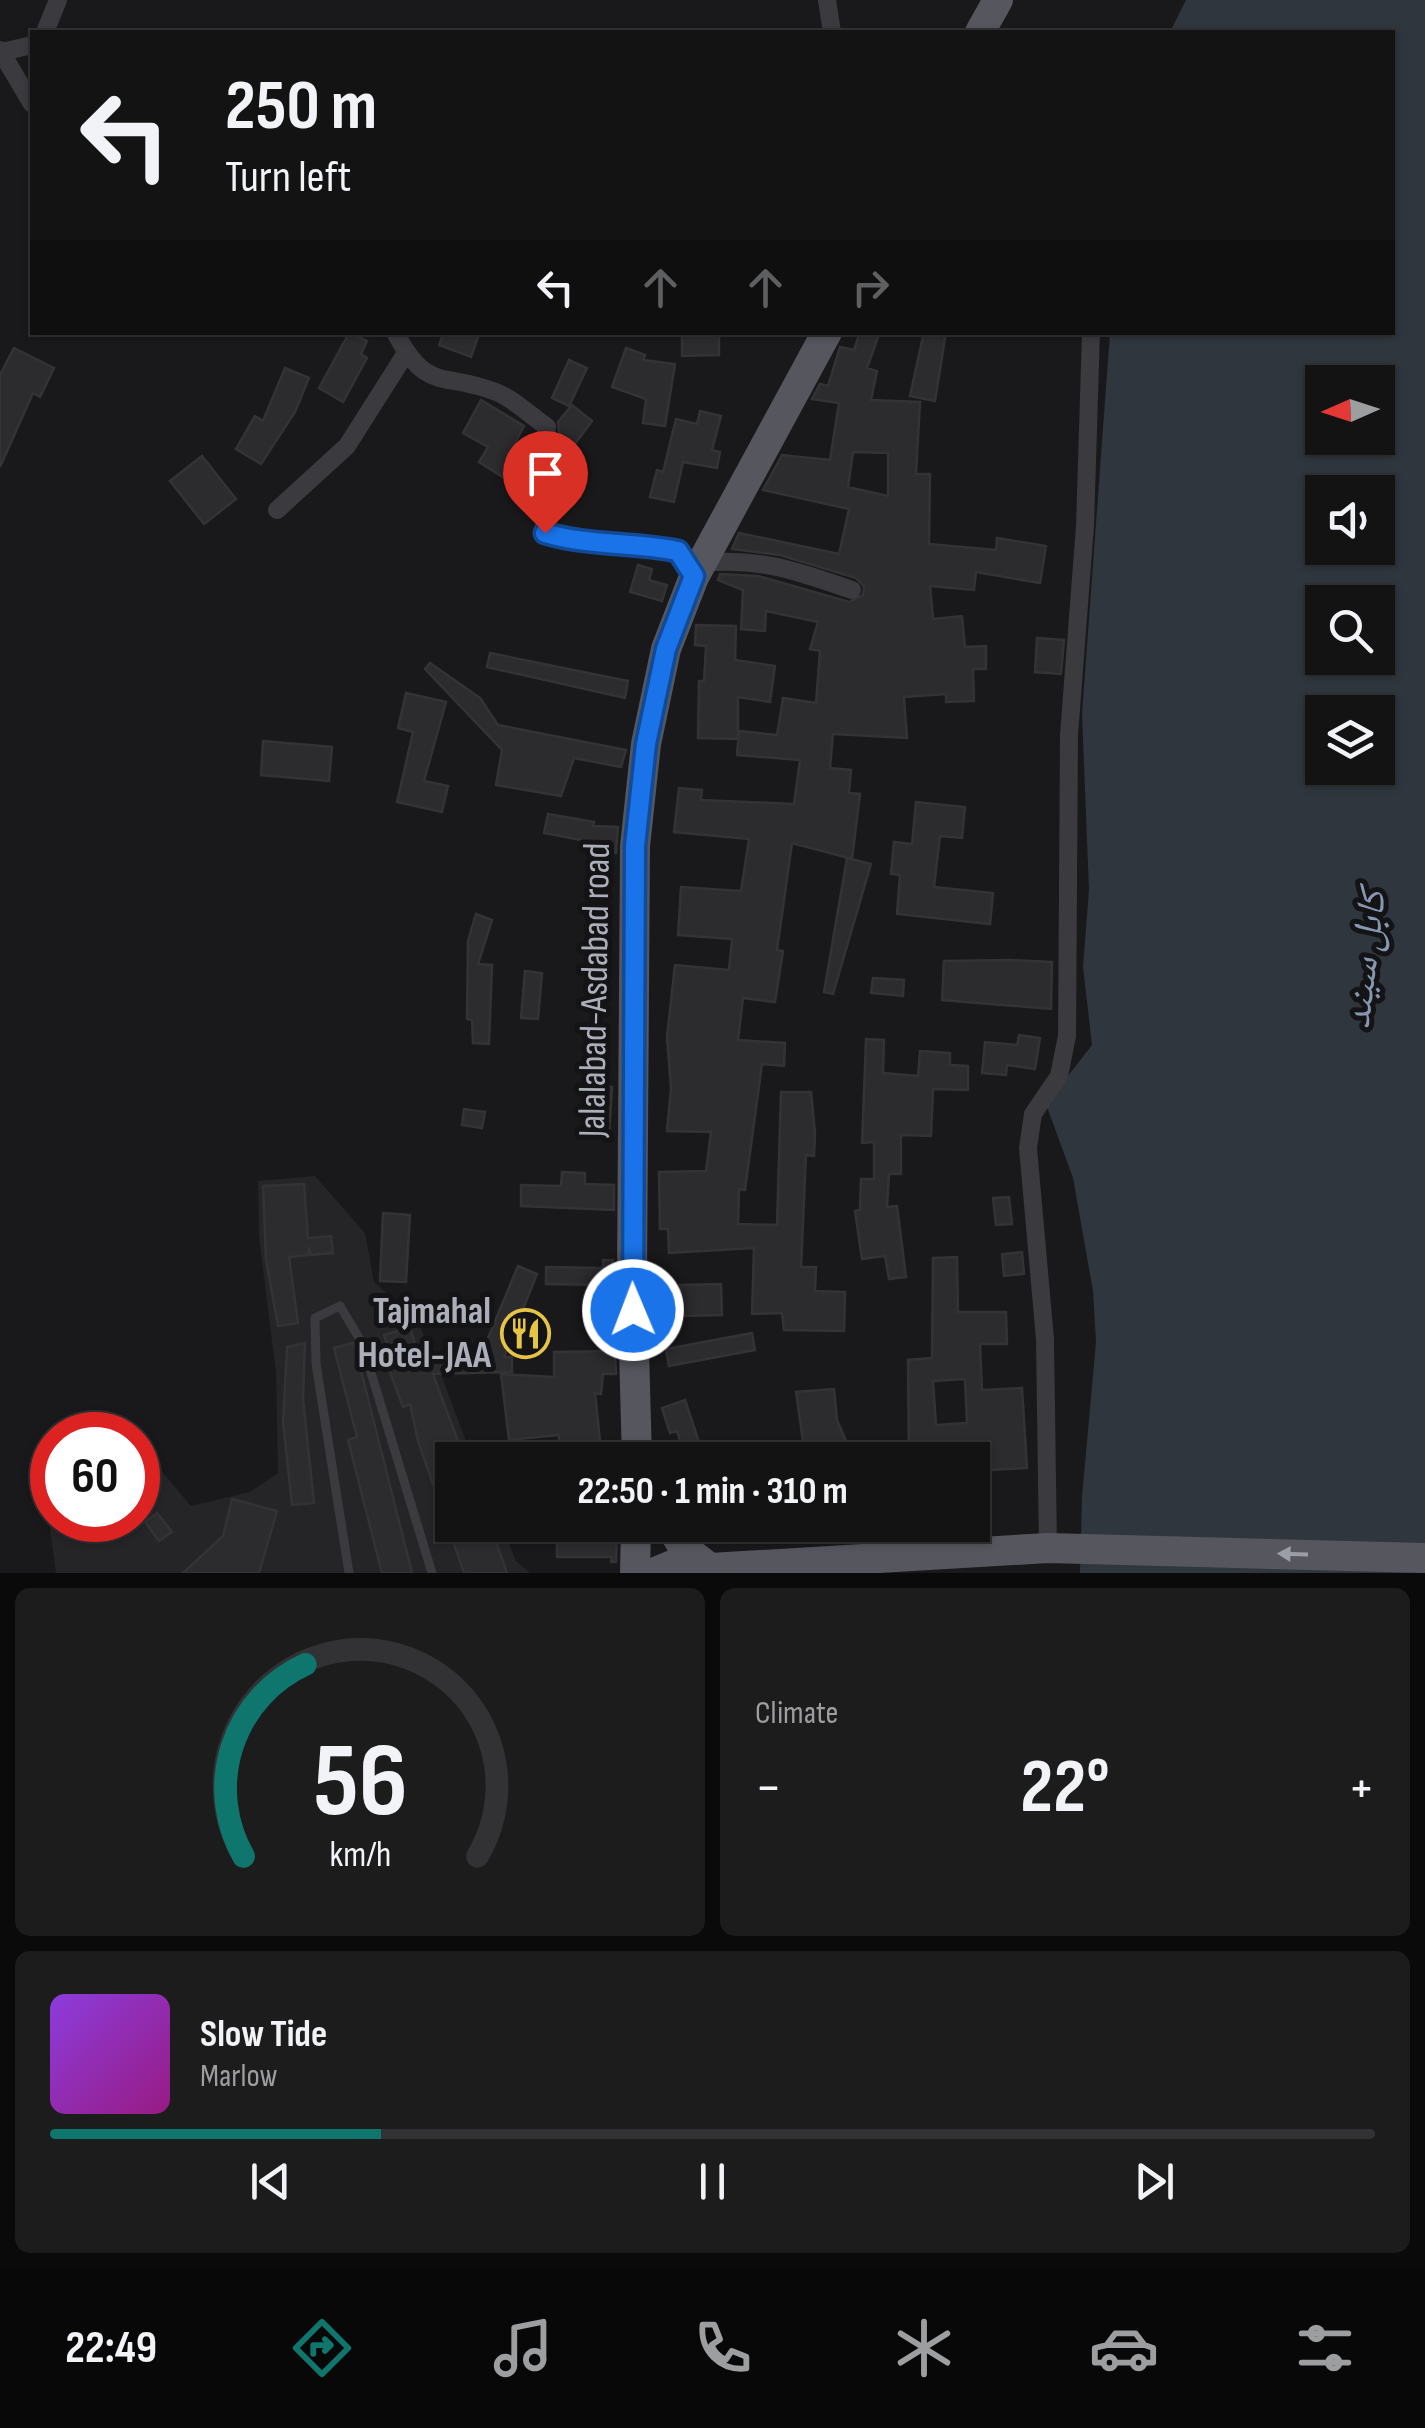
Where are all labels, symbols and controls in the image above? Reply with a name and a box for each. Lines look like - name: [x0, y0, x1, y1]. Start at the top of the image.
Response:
- text: 250 m: [225, 65, 377, 149]
- icon: left: [60, 70, 190, 200]
- text: Turn left: [225, 150, 351, 205]
- icon: left: [528, 260, 583, 315]
- icon: ahead: [633, 260, 688, 315]
- icon: ahead: [738, 260, 793, 315]
- icon: right: [843, 260, 898, 315]
- north arrow: [1305, 365, 1395, 455]
- map controls: [1305, 365, 1395, 785]
- pin: [503, 431, 588, 534]
- icon: arrive: [518, 446, 573, 501]
- button: sound: [1305, 475, 1395, 565]
- button: search: [1305, 585, 1395, 675]
- button: layers: [1305, 695, 1395, 785]
- street label: Jalalabad-Asdabad road: [570, 842, 620, 1139]
- water label: کابل سيند: [1333, 881, 1398, 1031]
- position arrow: [581, 1258, 685, 1362]
- place label: Tajmahal Hotel-JAA: [357, 1289, 492, 1378]
- restaurant icon: Tajmahal Hotel-JAA: [500, 1307, 552, 1359]
- speed limit sign: 60: [30, 1412, 160, 1542]
- text: 22:50 · 1 min · 310 m: [577, 1469, 848, 1514]
- one-way arrow: [1276, 1546, 1308, 1562]
- text: Climate: [755, 1694, 838, 1733]
- text: 56: [313, 1720, 407, 1845]
- text: 22°: [1020, 1743, 1110, 1834]
- text: −: [755, 1755, 782, 1822]
- text: +: [1348, 1755, 1375, 1822]
- text: km/h: [329, 1834, 391, 1877]
- text: Slow Tide: [200, 2012, 327, 2057]
- text: Marlow: [200, 2057, 278, 2096]
- icon: previous: [243, 2154, 298, 2209]
- icon: pause: [685, 2154, 740, 2209]
- icon: next: [1127, 2154, 1182, 2209]
- icon: directions: [287, 2313, 357, 2383]
- icon: music: [488, 2313, 558, 2383]
- icon: phone: [688, 2313, 758, 2383]
- icon: climate: [889, 2313, 959, 2383]
- icon: car: [1089, 2313, 1159, 2383]
- icon: filters: [1290, 2313, 1360, 2383]
- text: 22:49: [65, 2321, 157, 2376]

